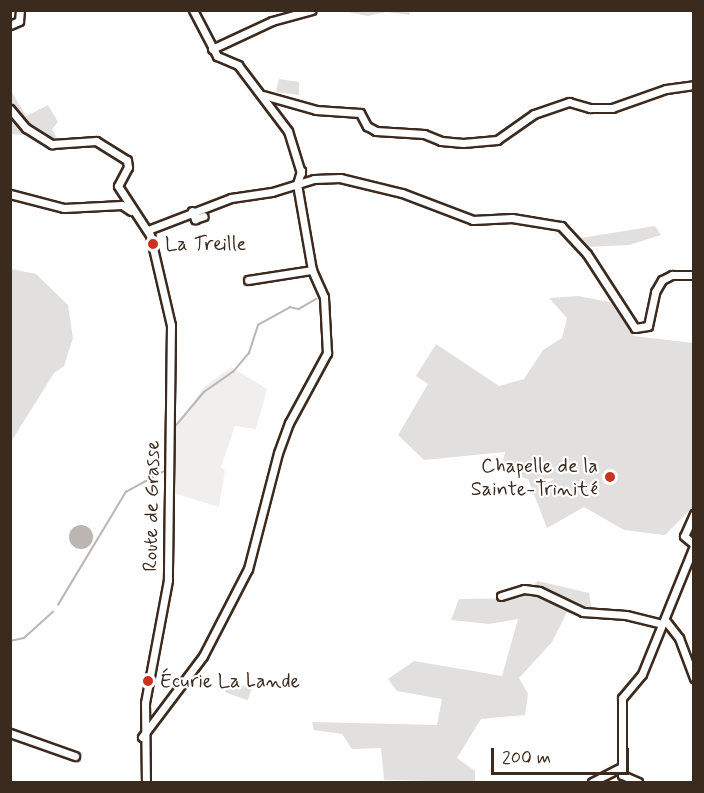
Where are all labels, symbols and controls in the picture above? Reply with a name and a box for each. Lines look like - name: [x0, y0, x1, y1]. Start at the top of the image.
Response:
- place label: La Treille: [165, 232, 243, 256]
- marker: La Treille: [146, 237, 160, 251]
- street label: Route de Grasse: [139, 440, 165, 572]
- place label: Chapelle de la Sainte-Trinité: [471, 454, 598, 501]
- marker: Chapelle de la Sainte-Trinité: [603, 470, 617, 484]
- place label: Écurie La Lande: [160, 669, 299, 693]
- marker: Écurie La Lande: [141, 674, 155, 688]
- scale bar: [494, 736, 632, 774]
- text: 200 m: [502, 746, 551, 770]

